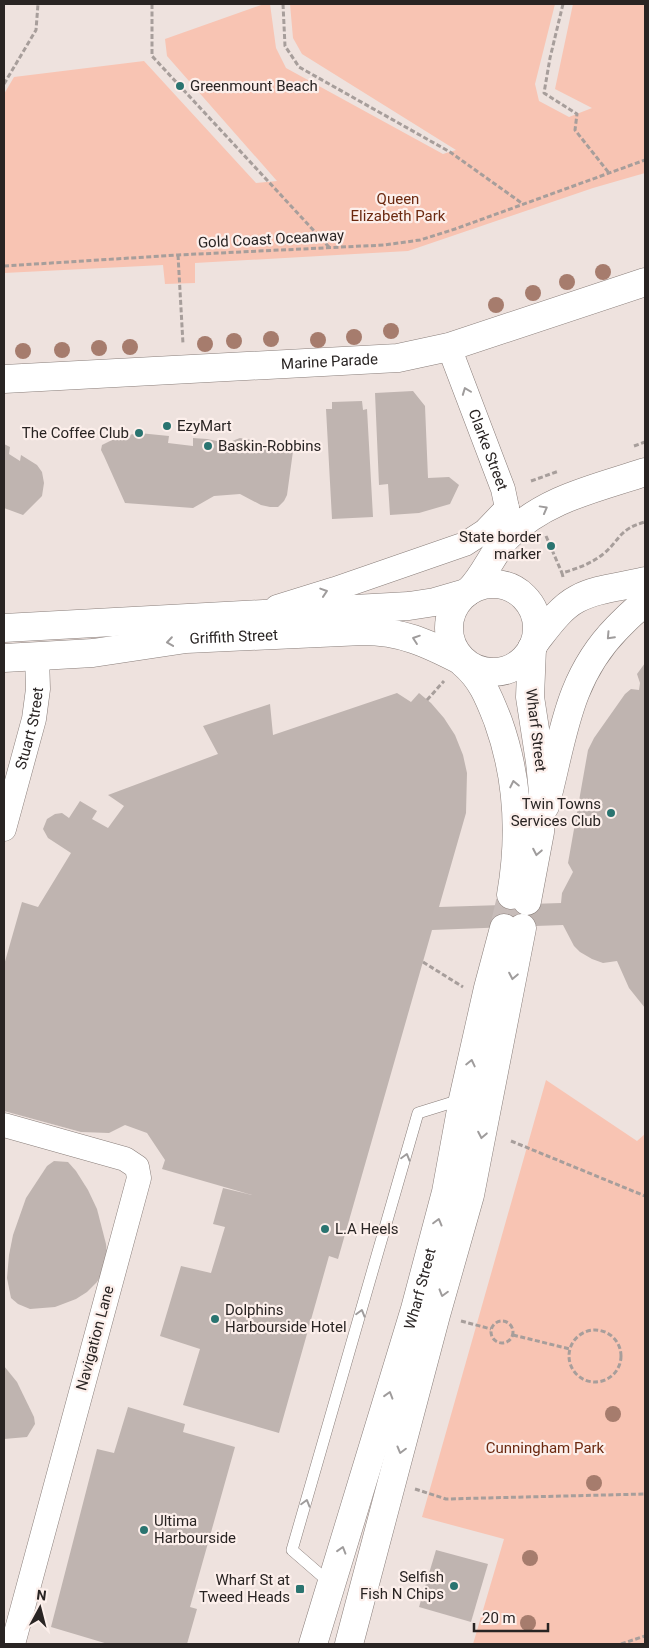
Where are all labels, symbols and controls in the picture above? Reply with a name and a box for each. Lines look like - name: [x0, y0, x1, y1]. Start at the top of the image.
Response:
- place label: Greenmount Beach: [190, 77, 318, 95]
- marker: Greenmount Beach: [174, 80, 186, 92]
- park label: Queen Elizabeth Park: [351, 190, 446, 225]
- street label: Gold Coast Oceanway: [197, 226, 345, 252]
- street label: Marine Parade: [281, 350, 378, 373]
- one-way arrow: [462, 387, 472, 396]
- street label: Clarke Street: [464, 407, 512, 493]
- place label: EzyMart: [177, 417, 232, 435]
- marker: EzyMart: [161, 420, 173, 432]
- place label: The Coffee Club: [22, 424, 129, 442]
- marker: The Coffee Club: [133, 427, 145, 439]
- place label: Baskin-Robbins: [218, 437, 321, 455]
- marker: Baskin-Robbins: [202, 440, 214, 452]
- one-way arrow: [539, 505, 548, 515]
- place label: State border marker: [459, 528, 541, 563]
- marker: State border marker: [545, 540, 557, 552]
- one-way arrow: [319, 588, 328, 598]
- street label: Griffith Street: [189, 626, 278, 648]
- one-way arrow: [607, 630, 616, 639]
- one-way arrow: [412, 635, 421, 645]
- one-way arrow: [165, 636, 174, 646]
- street label: Stuart Street: [12, 686, 47, 772]
- street label: Wharf Street: [522, 687, 550, 773]
- one-way arrow: [509, 780, 519, 789]
- place label: Twin Towns Services Club: [511, 795, 601, 830]
- marker: Twin Towns Services Club: [605, 807, 617, 819]
- one-way arrow: [532, 848, 542, 857]
- one-way arrow: [508, 971, 518, 980]
- one-way arrow: [466, 1058, 476, 1067]
- one-way arrow: [477, 1131, 487, 1140]
- one-way arrow: [400, 1153, 410, 1161]
- one-way arrow: [433, 1218, 443, 1226]
- place label: L.A Heels: [335, 1220, 399, 1238]
- marker: L.A Heels: [319, 1223, 331, 1235]
- street label: Wharf Street: [400, 1246, 440, 1332]
- street label: Navigation Lane: [72, 1284, 118, 1392]
- one-way arrow: [438, 1288, 448, 1296]
- place label: Dolphins Harbourside Hotel: [225, 1301, 347, 1336]
- one-way arrow: [355, 1309, 365, 1317]
- marker: Dolphins Harbourside Hotel: [209, 1313, 221, 1325]
- one-way arrow: [384, 1391, 394, 1399]
- park label: Cunningham Park: [486, 1439, 605, 1457]
- one-way arrow: [396, 1445, 407, 1454]
- one-way arrow: [300, 1498, 311, 1507]
- place label: Ultima Harbourside: [154, 1512, 236, 1547]
- marker: Ultima Harbourside: [138, 1524, 150, 1536]
- one-way arrow: [336, 1547, 346, 1555]
- place label: Selfish Fish N Chips: [360, 1568, 444, 1603]
- place label: Wharf St at Tweed Heads: [199, 1571, 290, 1606]
- marker: Selfish Fish N Chips: [448, 1580, 460, 1592]
- north arrow: [15, 1583, 65, 1633]
- marker: Wharf St at Tweed Heads: [294, 1583, 306, 1595]
- text: N: [36, 1587, 47, 1604]
- scale bar: [474, 1600, 548, 1632]
- text: 20 m: [482, 1609, 516, 1627]

